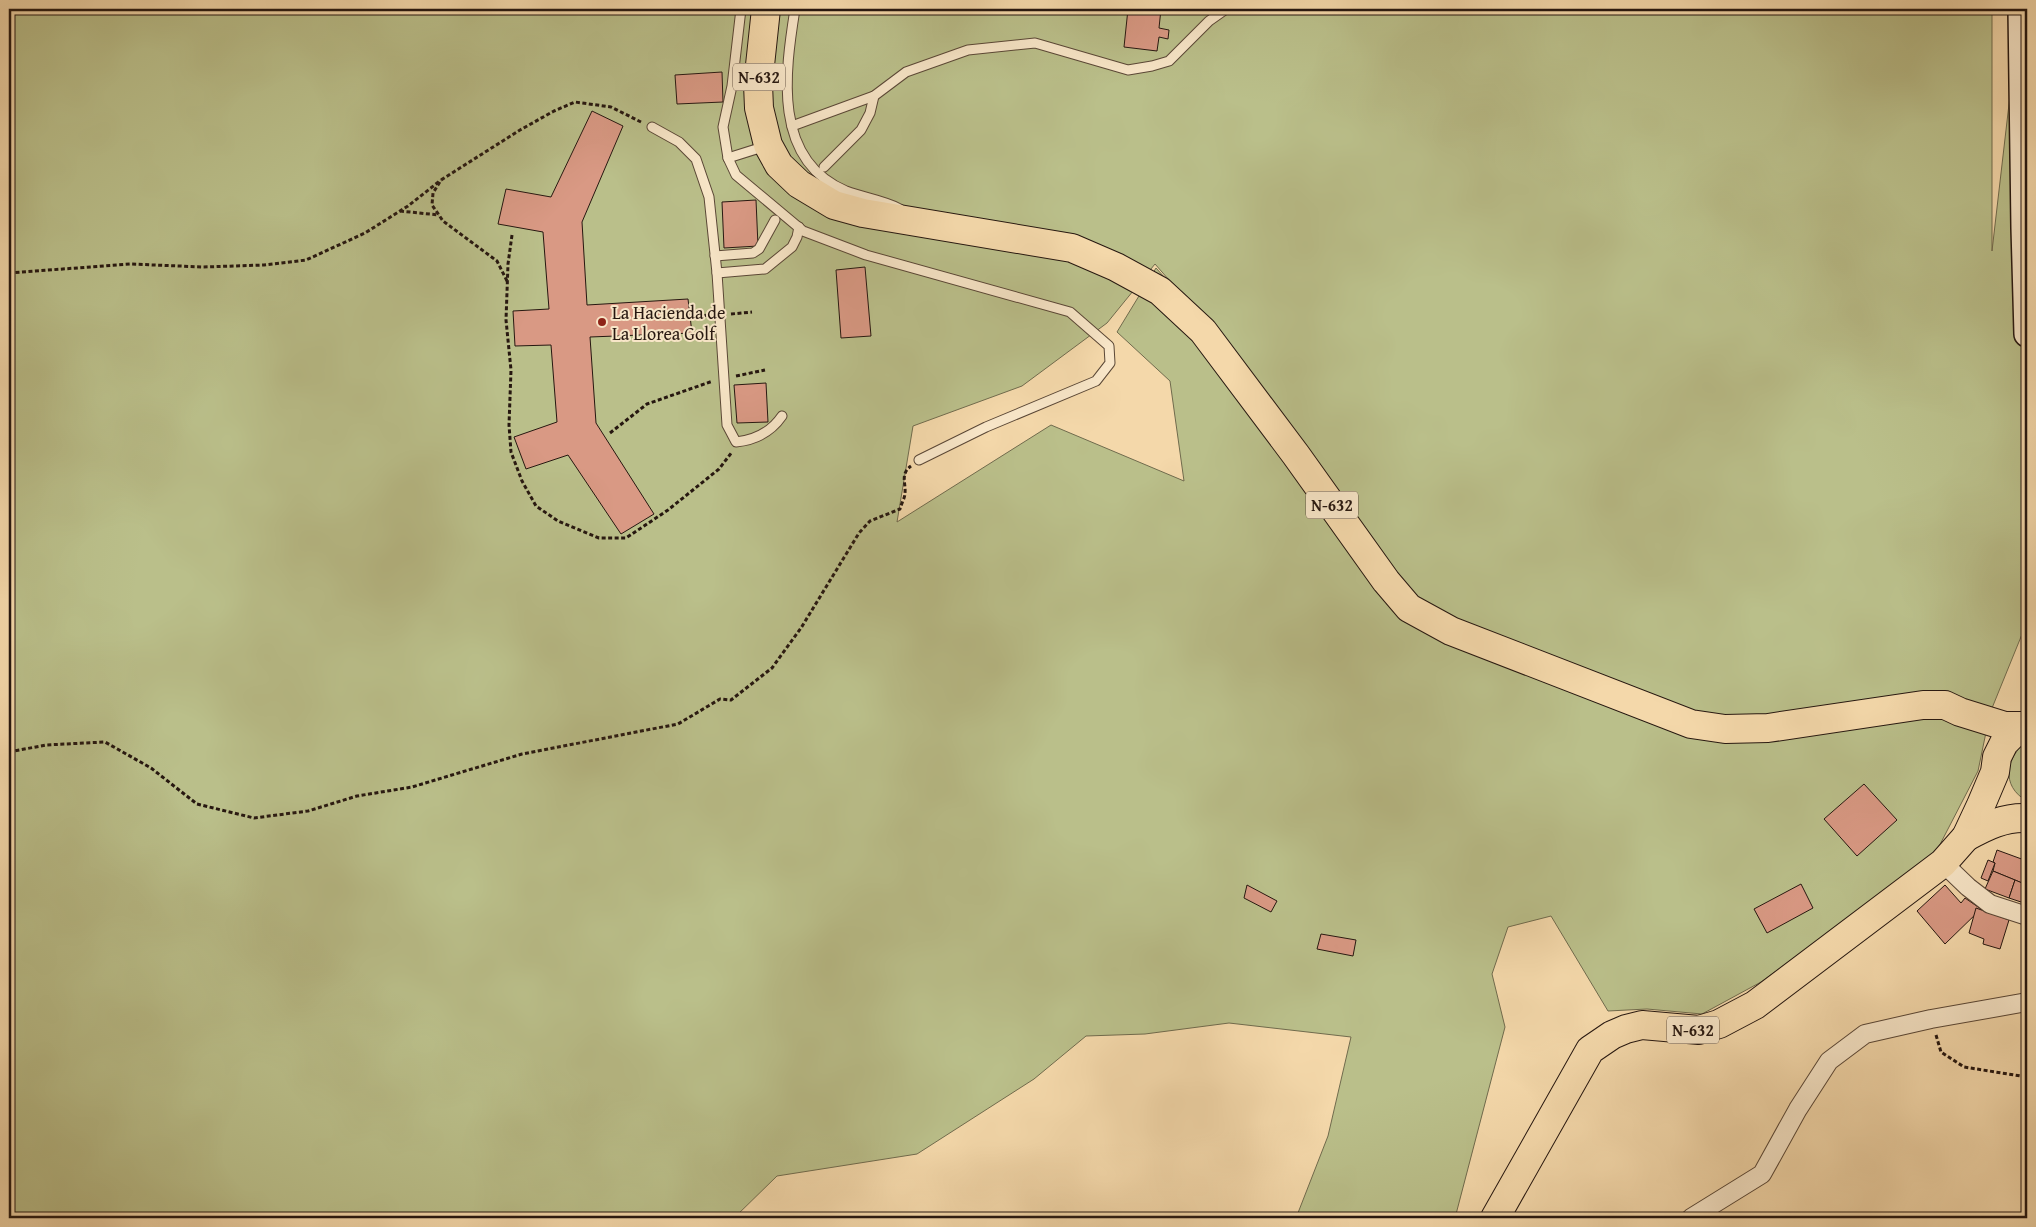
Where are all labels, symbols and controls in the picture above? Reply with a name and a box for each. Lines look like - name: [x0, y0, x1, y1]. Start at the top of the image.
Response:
- road number: N-632: [733, 64, 785, 90]
- place label: La Hacienda de La Llorea Golf: [612, 299, 725, 347]
- marker: La Hacienda de La Llorea Golf: [596, 316, 608, 328]
- road number: N-632: [1306, 492, 1358, 518]
- road number: N-632: [1667, 1016, 1719, 1044]

